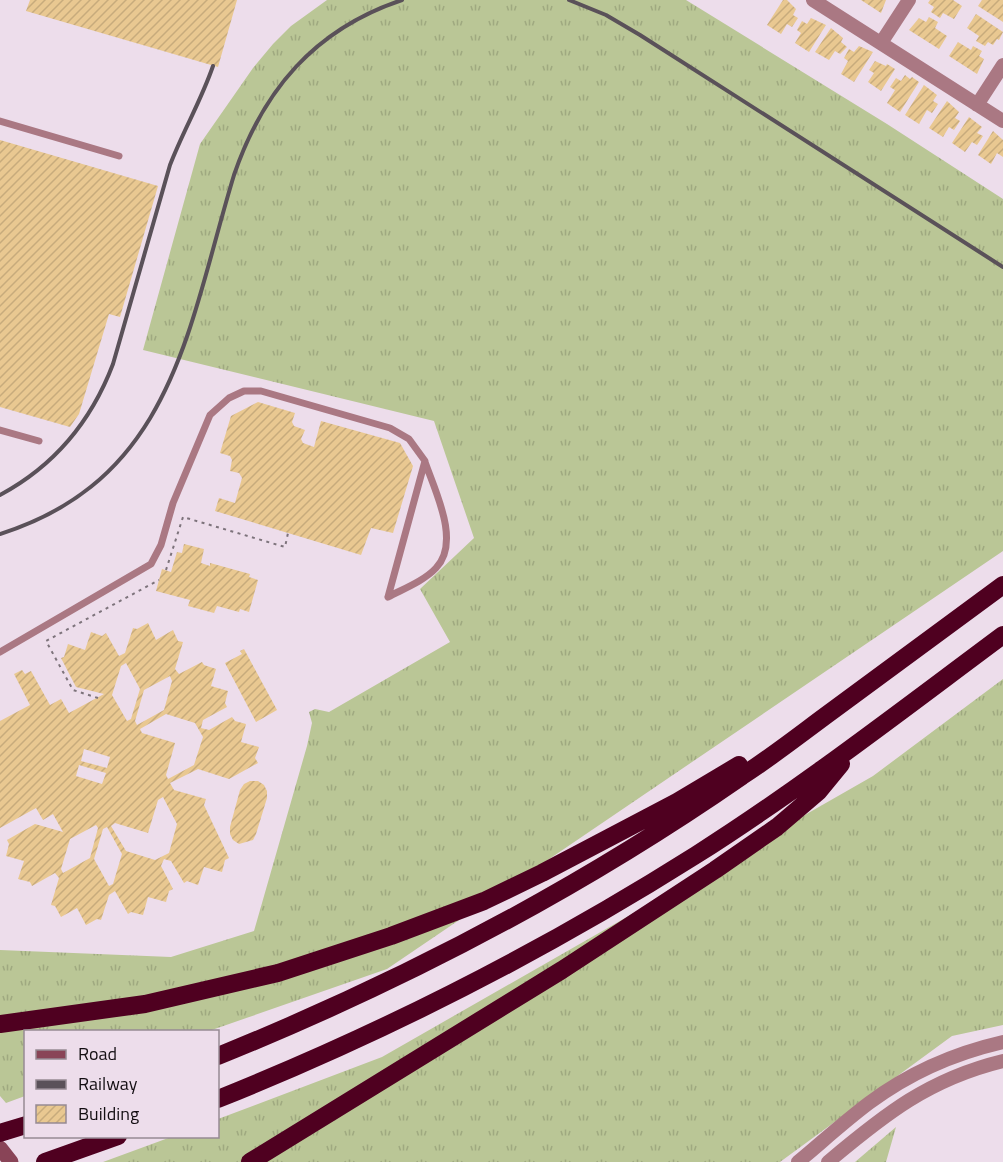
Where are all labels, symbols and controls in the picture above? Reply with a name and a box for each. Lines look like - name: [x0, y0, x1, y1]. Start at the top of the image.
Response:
- legend: [24, 1030, 219, 1138]
- text: Road: [78, 1040, 117, 1067]
- text: Railway: [78, 1070, 138, 1097]
- text: Building: [78, 1100, 139, 1127]

